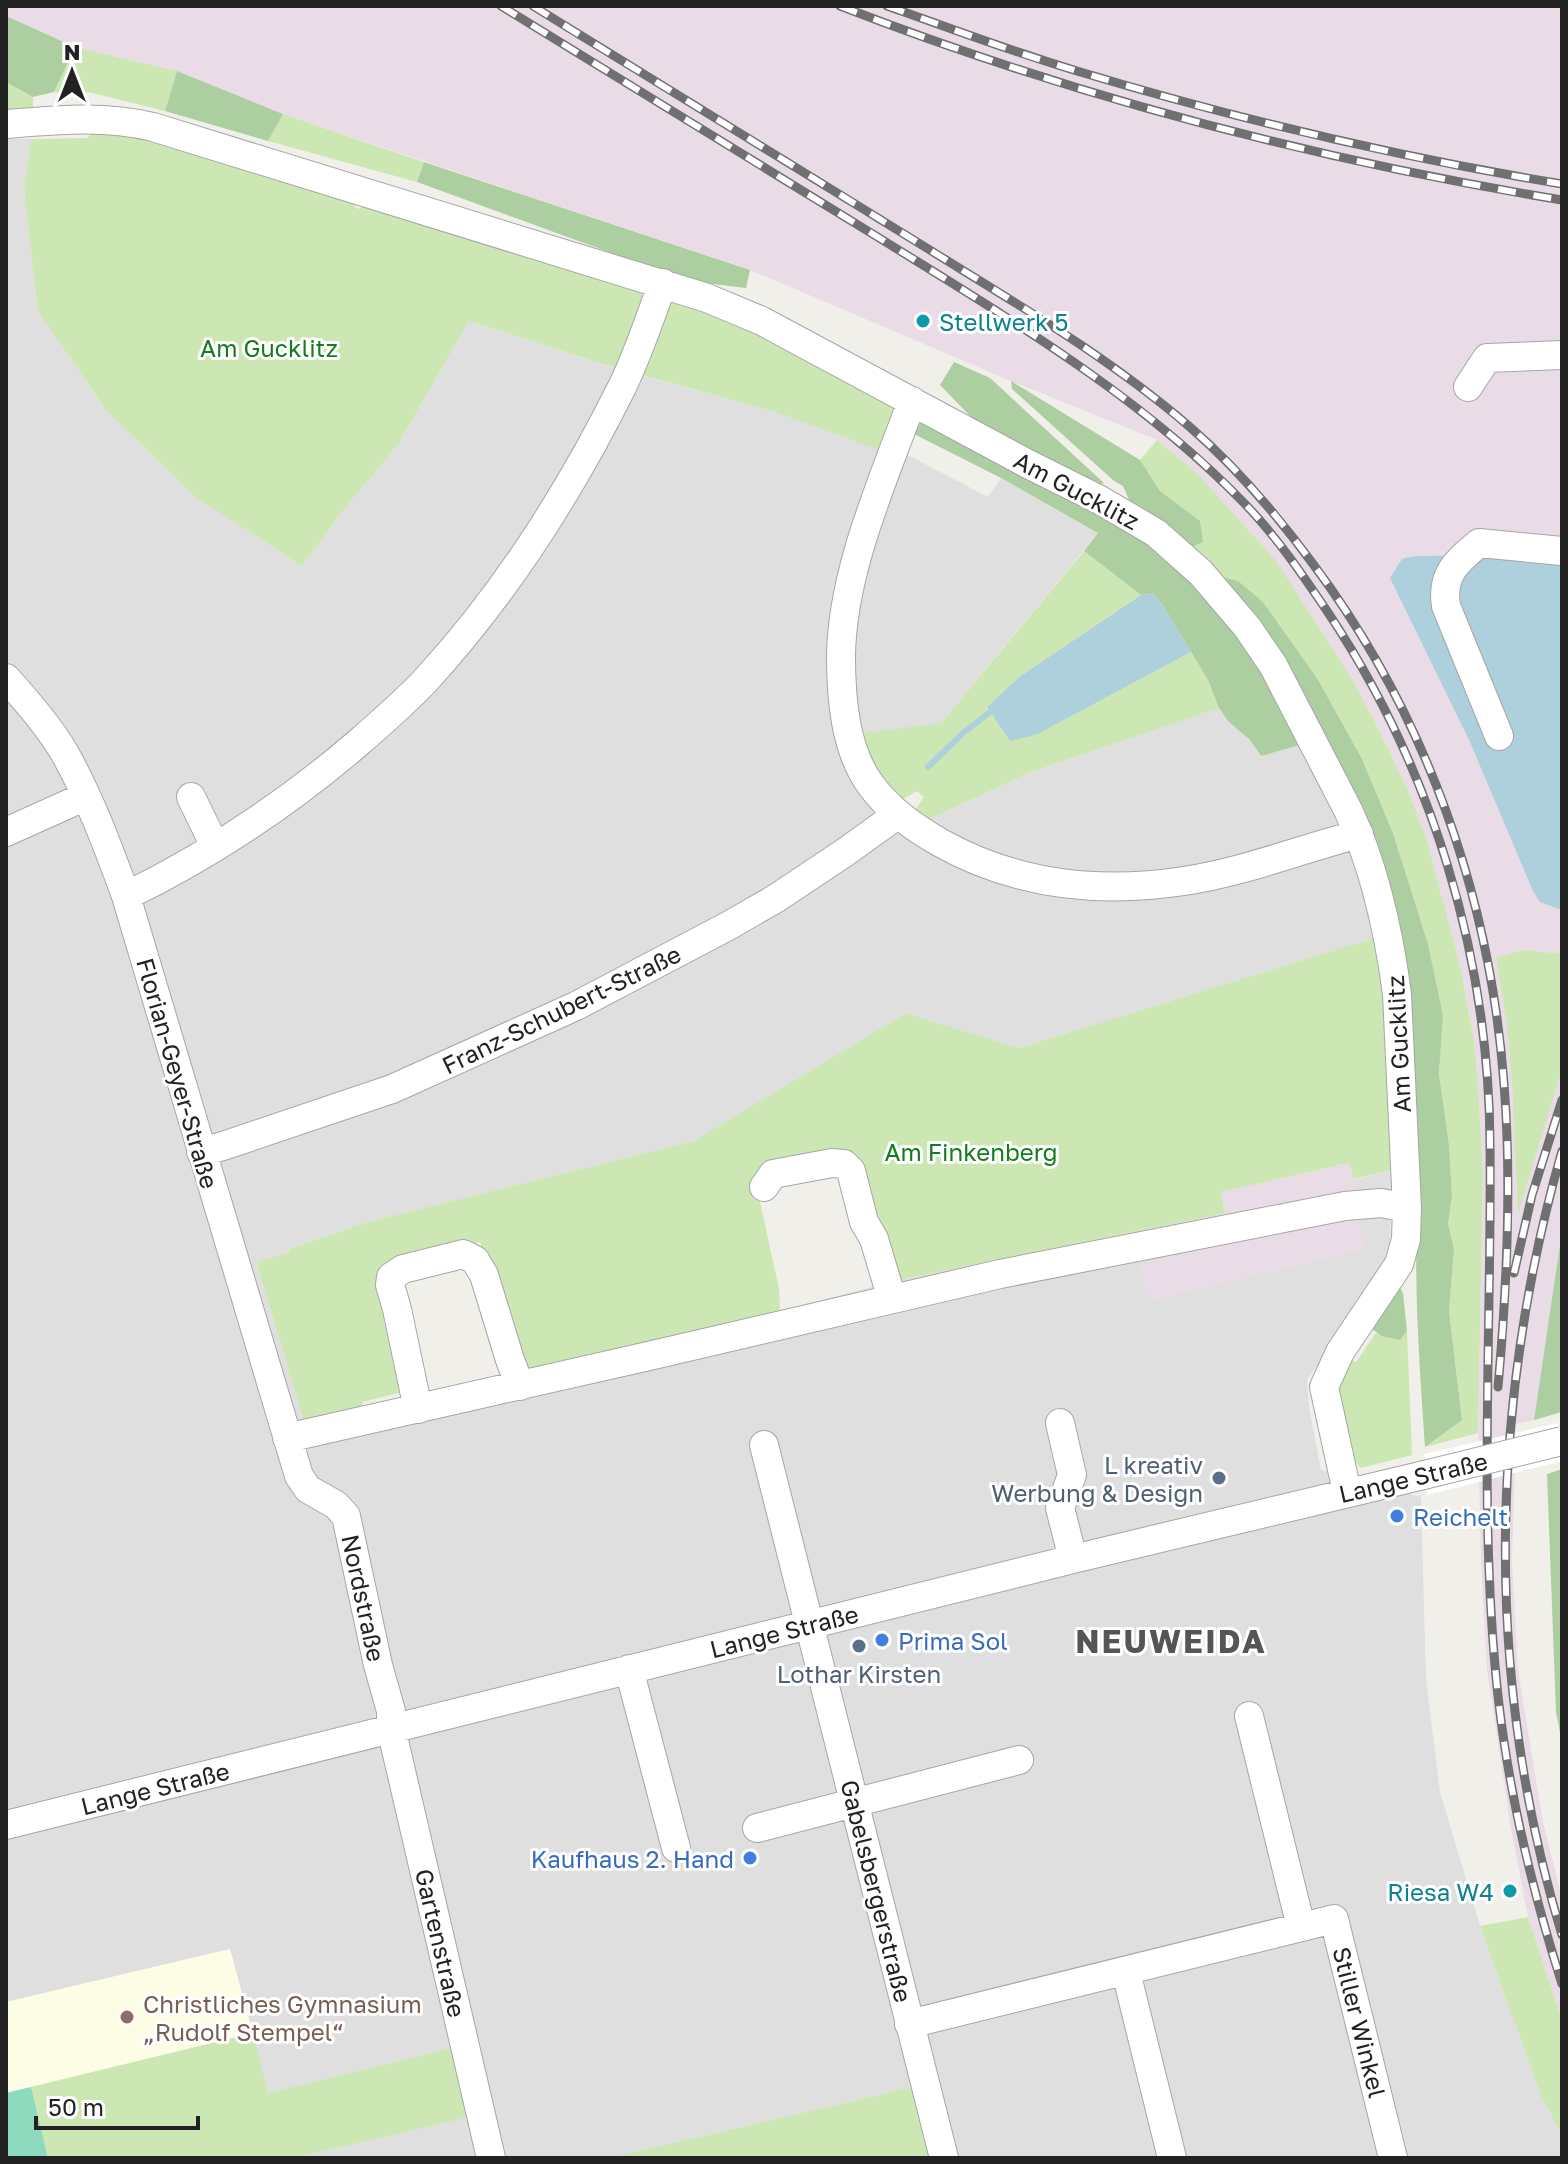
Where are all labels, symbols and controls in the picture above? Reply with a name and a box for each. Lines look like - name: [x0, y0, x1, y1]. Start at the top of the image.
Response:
- north arrow: [32, 32, 112, 112]
- text: N: [64, 38, 80, 65]
- place label: Stellwerk 5: [939, 307, 1068, 336]
- marker: Stellwerk 5: [914, 312, 932, 330]
- park label: Am Gucklitz: [200, 333, 338, 362]
- street label: Am Gucklitz: [1009, 445, 1145, 535]
- street label: Franz-Schubert-Straße: [437, 939, 685, 1079]
- street label: Florian-Geyer-Straße: [131, 954, 225, 1192]
- street label: Am Gucklitz: [1380, 974, 1416, 1114]
- park label: Am Finkenberg: [884, 1137, 1058, 1166]
- street label: Lange Straße: [1336, 1446, 1490, 1508]
- place label: L kreativ Werbung & Design: [991, 1450, 1203, 1507]
- marker: L kreativ Werbung & Design: [1210, 1469, 1228, 1487]
- place label: Reichelt: [1413, 1502, 1508, 1531]
- marker: Reichelt: [1388, 1507, 1406, 1525]
- street label: Nordstraße: [336, 1532, 392, 1664]
- street label: Lange Straße: [707, 1599, 861, 1663]
- district label: NEUWEIDA: [1075, 1622, 1267, 1660]
- place label: Prima Sol: [898, 1626, 1008, 1655]
- marker: Prima Sol: [873, 1631, 891, 1649]
- marker: Lothar Kirsten: [850, 1637, 868, 1655]
- place label: Lothar Kirsten: [777, 1659, 941, 1688]
- street label: Lange Straße: [78, 1756, 232, 1820]
- street label: Gabelsbergerstraße: [835, 1777, 919, 2005]
- place label: Kaufhaus 2. Hand: [531, 1844, 734, 1873]
- marker: Kaufhaus 2. Hand: [741, 1849, 759, 1867]
- street label: Gartenstraße: [410, 1866, 472, 2020]
- place label: Riesa W4: [1387, 1877, 1494, 1906]
- marker: Riesa W4: [1501, 1882, 1519, 1900]
- street label: Stiller Winkel: [1327, 1944, 1393, 2100]
- place label: Christliches Gymnasium „Rudolf Stempel“: [143, 1989, 422, 2046]
- marker: Christliches Gymnasium „Rudolf Stempel“: [118, 2008, 136, 2026]
- scale bar: [36, 2080, 198, 2130]
- text: 50 m: [48, 2092, 104, 2121]

